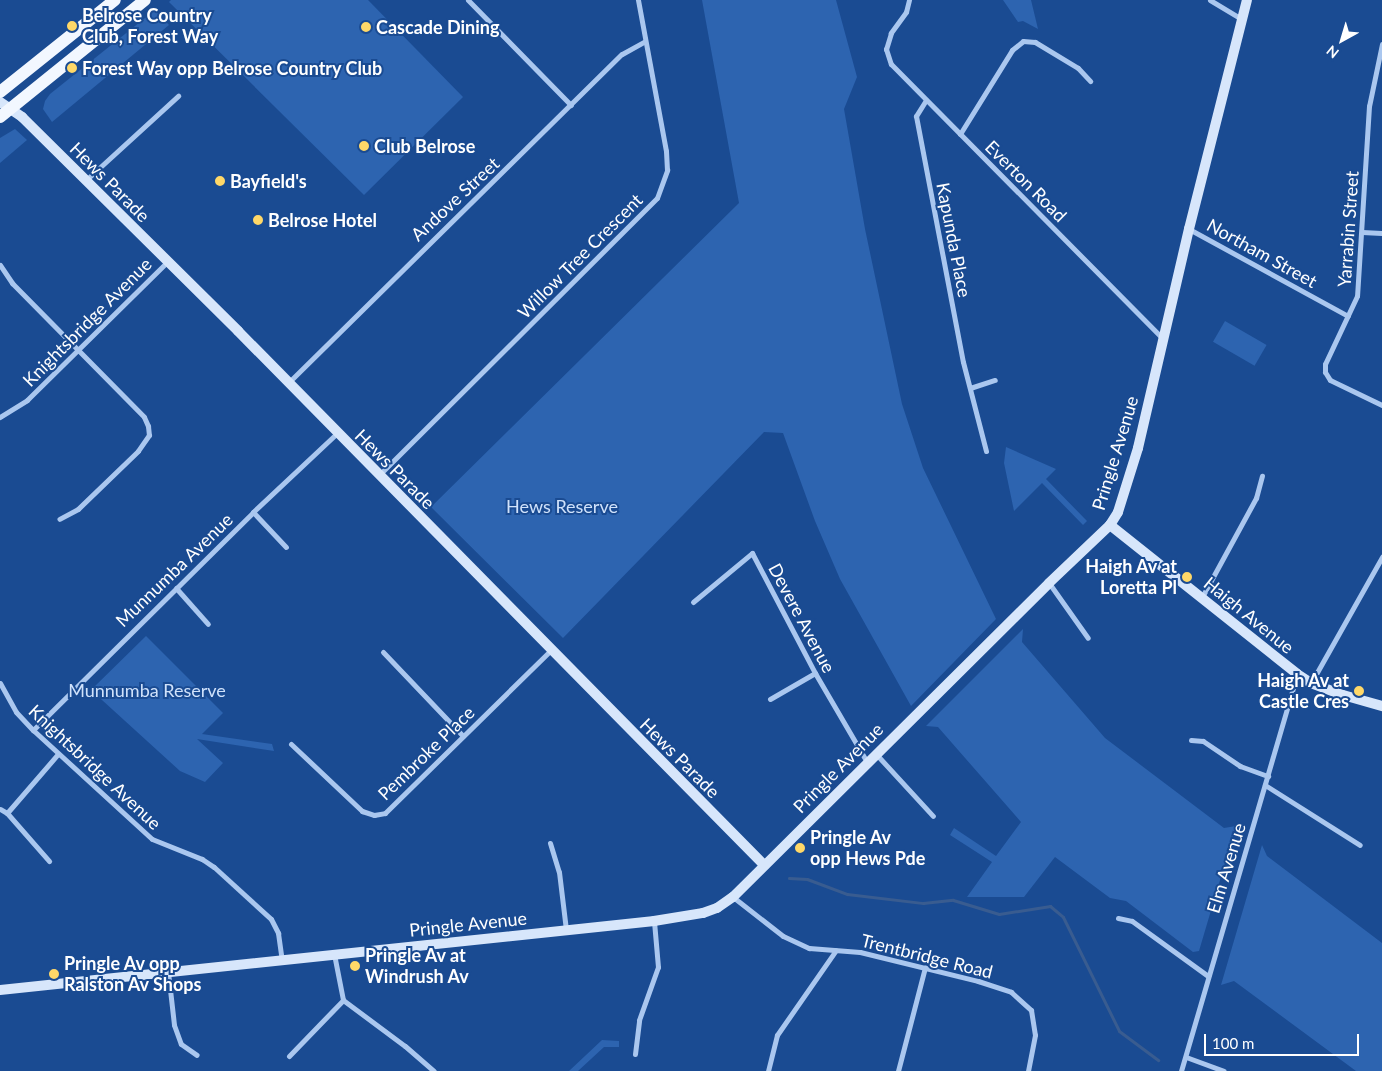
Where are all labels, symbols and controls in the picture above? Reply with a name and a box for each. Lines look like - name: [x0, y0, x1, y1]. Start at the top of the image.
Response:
- place label: Belrose Country Club, Forest Way: [82, 5, 218, 48]
- north arrow: [1317, 15, 1367, 65]
- place label: Cascade Dining: [376, 16, 499, 38]
- marker: Belrose Country Club, Forest Way: [66, 20, 78, 32]
- marker: Cascade Dining: [360, 21, 372, 33]
- text: N: [1323, 42, 1342, 62]
- place label: Forest Way opp Belrose Country Club: [82, 57, 383, 79]
- marker: Forest Way opp Belrose Country Club: [66, 62, 78, 74]
- place label: Club Belrose: [374, 135, 475, 157]
- street label: Everton Road: [981, 136, 1071, 226]
- street label: Hews Parade: [66, 138, 154, 226]
- marker: Club Belrose: [358, 140, 370, 152]
- street label: Andove Street: [406, 153, 504, 245]
- place label: Bayfield's: [230, 170, 307, 192]
- street label: Yarrabin Street: [1333, 170, 1363, 288]
- marker: Bayfield's: [214, 175, 226, 187]
- street label: Kapunda Place: [932, 181, 976, 299]
- street label: Willow Tree Crescent: [513, 189, 647, 323]
- place label: Belrose Hotel: [268, 209, 377, 231]
- marker: Belrose Hotel: [252, 214, 264, 226]
- street label: Northam Street: [1203, 214, 1321, 292]
- street label: Knightsbridge Avenue: [18, 253, 156, 391]
- street label: Pringle Avenue: [1087, 393, 1143, 513]
- street label: Hews Parade: [351, 425, 439, 513]
- park label: Hews Reserve: [506, 495, 618, 517]
- street label: Munnumba Avenue: [111, 508, 237, 632]
- place label: Haigh Av at Loretta Pl: [1084, 556, 1177, 598]
- street label: Devere Avenue: [764, 559, 840, 677]
- marker: Haigh Av at Loretta Pl: [1181, 571, 1193, 583]
- street label: Haigh Avenue: [1199, 572, 1299, 658]
- place label: Haigh Av at Castle Cres: [1256, 670, 1349, 712]
- park label: Munnumba Reserve: [68, 679, 226, 701]
- marker: Haigh Av at Castle Cres: [1353, 685, 1365, 697]
- street label: Knightsbridge Avenue: [24, 700, 166, 834]
- street label: Pembroke Place: [373, 702, 479, 804]
- street label: Hews Parade: [636, 714, 724, 802]
- street label: Pringle Avenue: [788, 718, 888, 818]
- street label: Elm Avenue: [1202, 820, 1250, 916]
- place label: Pringle Av opp Hews Pde: [810, 827, 925, 870]
- marker: Pringle Av opp Hews Pde: [794, 842, 806, 854]
- street label: Pringle Avenue: [408, 907, 528, 941]
- street label: Trentbridge Road: [859, 929, 995, 983]
- place label: Pringle Av at Windrush Av: [365, 945, 469, 988]
- place label: Pringle Av opp Ralston Av Shops: [64, 953, 202, 996]
- marker: Pringle Av at Windrush Av: [349, 960, 361, 972]
- marker: Pringle Av opp Ralston Av Shops: [48, 968, 60, 980]
- scale bar: [1207, 1024, 1362, 1056]
- text: 100 m: [1212, 1034, 1254, 1052]

